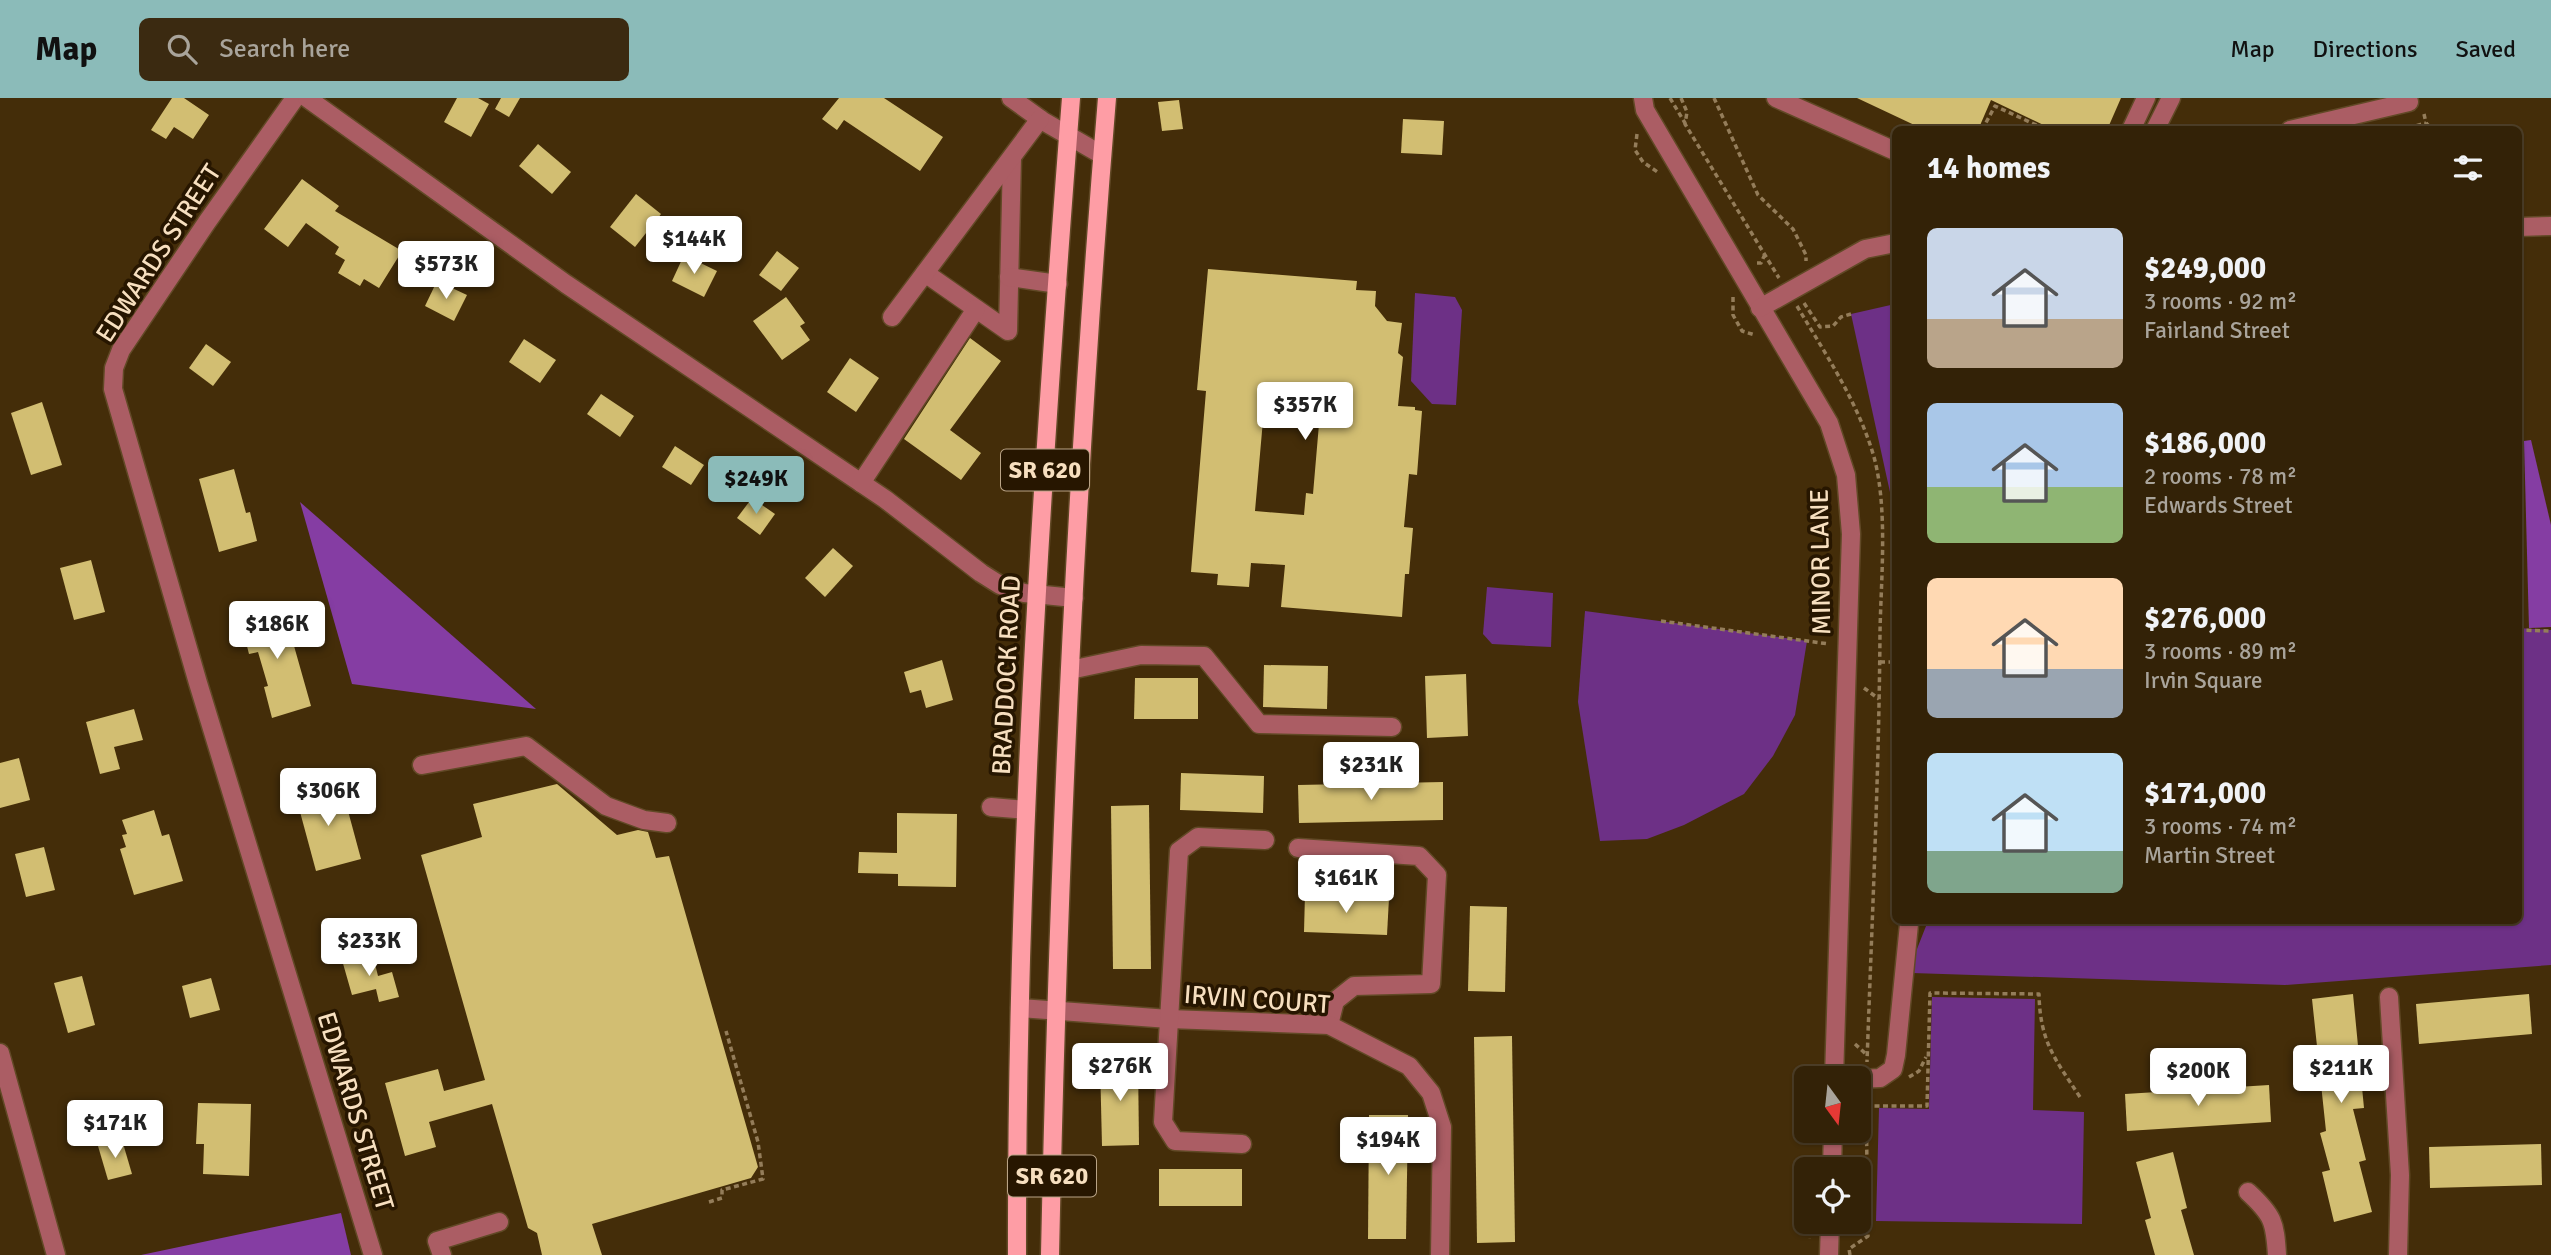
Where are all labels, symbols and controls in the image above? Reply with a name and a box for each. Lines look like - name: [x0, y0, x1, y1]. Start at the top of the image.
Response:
- search box: [139, 18, 629, 81]
- text: Map: [35, 29, 97, 70]
- icon: search: [163, 30, 201, 68]
- text: Search here: [219, 33, 350, 65]
- text: Map: [2230, 34, 2275, 64]
- text: Directions: [2313, 34, 2418, 64]
- text: Saved: [2456, 34, 2516, 64]
- icon: filters: [2449, 149, 2487, 187]
- text: 14 homes: [1927, 150, 2050, 187]
- street label: EDWARDS STREET: [89, 158, 228, 349]
- pin: $144K: [645, 216, 743, 276]
- text: $144K: [662, 224, 726, 253]
- pin: $573K: [397, 242, 495, 301]
- text: $573K: [414, 249, 478, 278]
- text: $249,000: [2144, 250, 2266, 287]
- icon: home: [1983, 256, 2067, 340]
- text: 3 rooms · 92 m²: [2144, 287, 2297, 316]
- text: Fairland Street: [2144, 316, 2290, 345]
- pin: $357K: [1256, 382, 1354, 442]
- text: $357K: [1273, 390, 1337, 419]
- text: $186,000: [2144, 425, 2266, 462]
- icon: home: [1983, 431, 2067, 515]
- road number: SR 620: [1001, 450, 1089, 491]
- pin: $249K: [707, 456, 805, 516]
- text: 2 rooms · 78 m²: [2144, 462, 2297, 491]
- text: $249K: [724, 464, 788, 493]
- street label: MINOR LANE: [1804, 489, 1838, 635]
- text: Edwards Street: [2144, 491, 2293, 520]
- street label: BRADDOCK ROAD: [986, 575, 1028, 776]
- text: $276,000: [2144, 600, 2266, 637]
- pin: $186K: [228, 602, 326, 661]
- icon: home: [1983, 606, 2067, 690]
- text: $186K: [245, 609, 309, 638]
- text: 3 rooms · 89 m²: [2144, 637, 2297, 666]
- text: Irvin Square: [2144, 666, 2263, 695]
- pin: $231K: [1322, 742, 1420, 802]
- text: $231K: [1339, 750, 1403, 779]
- pin: $306K: [279, 768, 377, 828]
- text: $171,000: [2144, 775, 2266, 812]
- text: $306K: [296, 776, 360, 805]
- icon: home: [1983, 781, 2067, 865]
- text: 3 rooms · 74 m²: [2144, 812, 2297, 841]
- text: Martin Street: [2144, 841, 2275, 870]
- pin: $161K: [1297, 856, 1395, 915]
- text: $161K: [1314, 863, 1378, 892]
- pin: $233K: [320, 918, 418, 978]
- text: $233K: [337, 926, 401, 955]
- street label: IRVIN COURT: [1183, 979, 1331, 1021]
- street label: EDWARDS STREET: [310, 1008, 400, 1215]
- pin: $276K: [1071, 1044, 1169, 1103]
- pin: $211K: [2292, 1046, 2390, 1105]
- pin: $200K: [2149, 1048, 2247, 1108]
- text: $276K: [1088, 1051, 1152, 1080]
- text: $211K: [2309, 1053, 2373, 1082]
- text: $200K: [2166, 1056, 2230, 1085]
- north arrow: [1794, 1066, 1871, 1143]
- map controls: [1794, 1066, 1871, 1234]
- pin: $171K: [66, 1100, 164, 1160]
- text: $171K: [83, 1108, 147, 1137]
- pin: $194K: [1339, 1118, 1437, 1177]
- text: $194K: [1356, 1125, 1420, 1154]
- road number: SR 620: [1008, 1156, 1096, 1196]
- button: locate: [1794, 1157, 1871, 1234]

